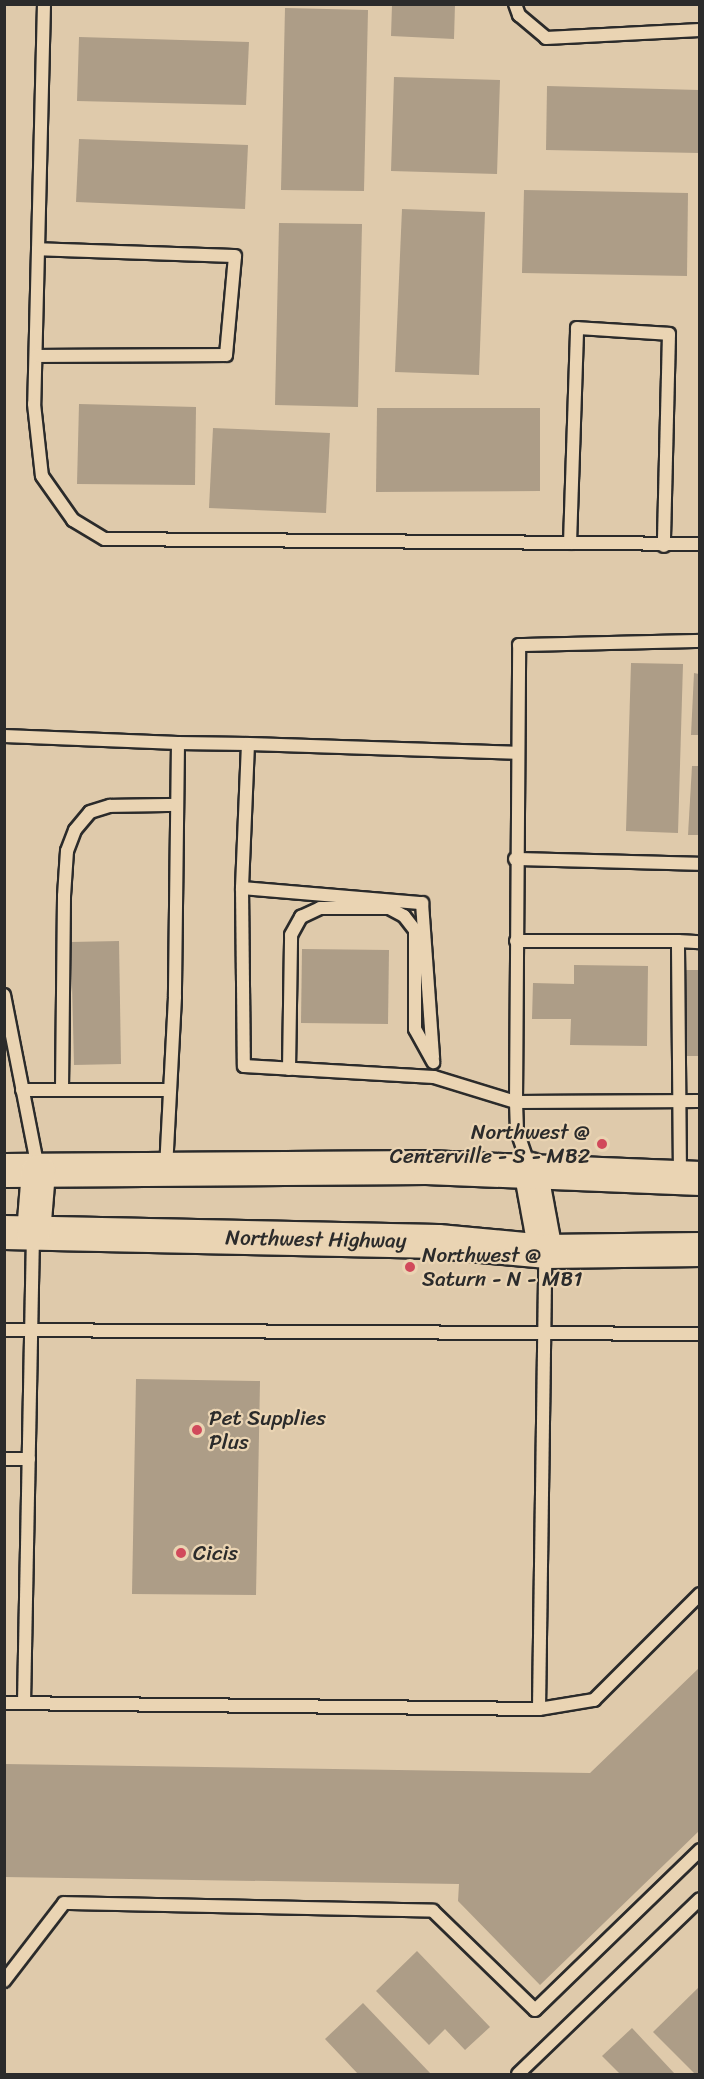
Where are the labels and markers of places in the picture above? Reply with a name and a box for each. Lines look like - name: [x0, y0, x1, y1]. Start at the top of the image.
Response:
- place label: Northwest @ Centerville - S - MB2: [391, 1119, 590, 1169]
- marker: Northwest @ Centerville - S - MB2: [595, 1137, 609, 1151]
- place label: Northwest @ Saturn - N - MB1: [422, 1242, 582, 1292]
- marker: Northwest @ Saturn - N - MB1: [403, 1260, 417, 1274]
- place label: Pet Supplies Plus: [209, 1405, 325, 1455]
- marker: Pet Supplies Plus: [190, 1423, 204, 1437]
- place label: Cicis: [193, 1540, 238, 1566]
- marker: Cicis: [174, 1546, 188, 1560]

